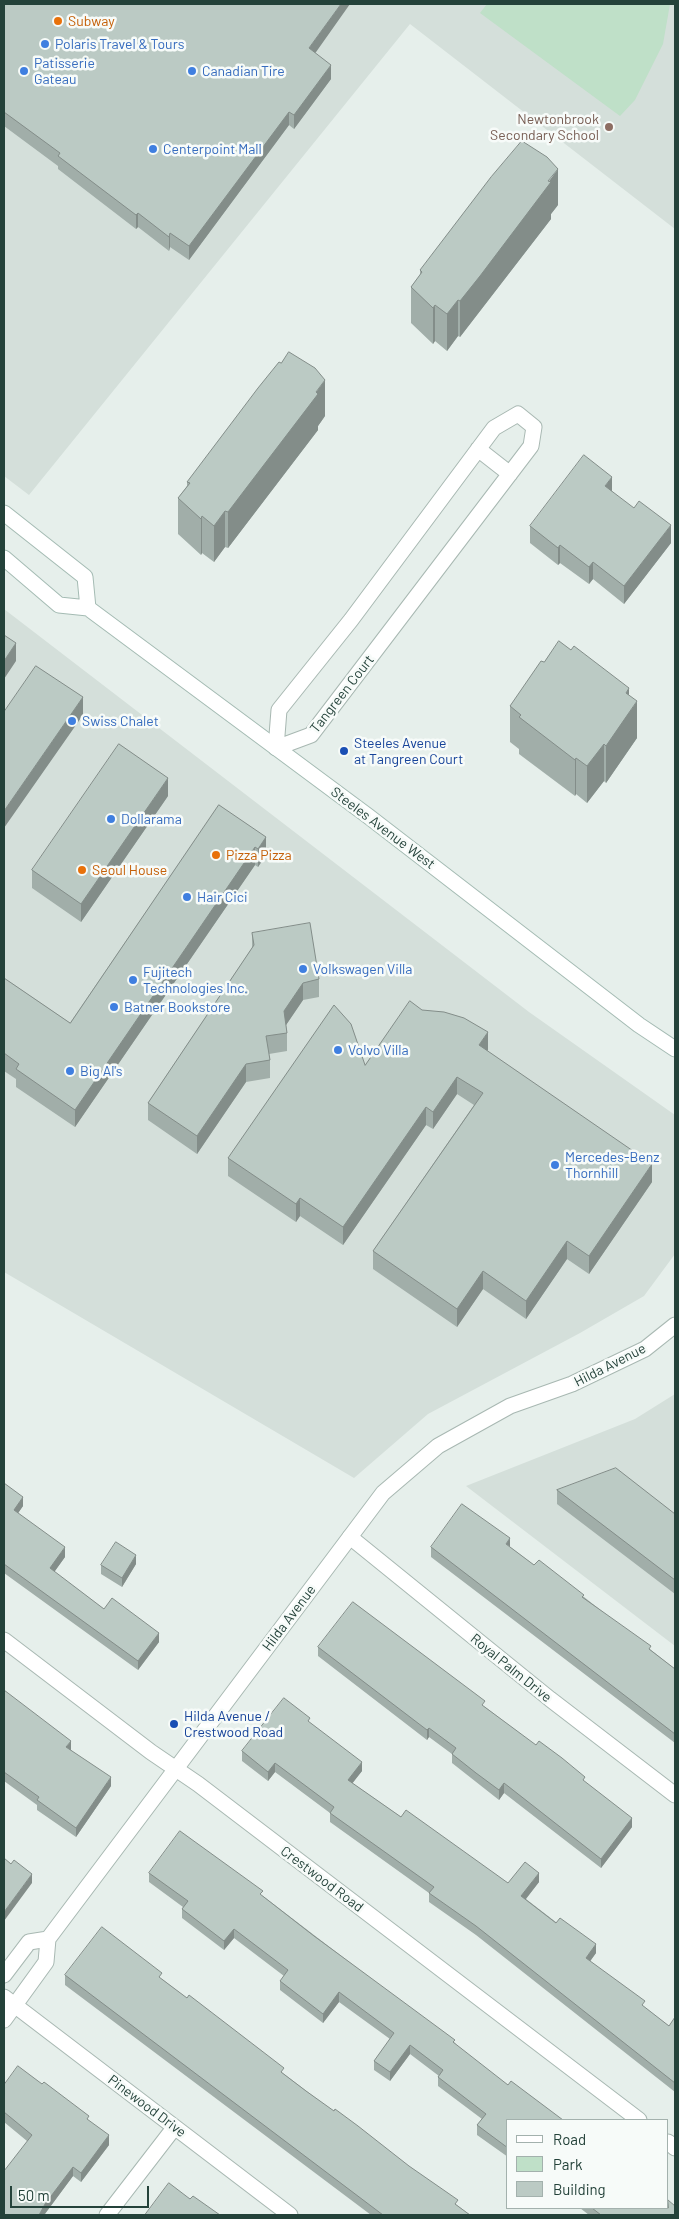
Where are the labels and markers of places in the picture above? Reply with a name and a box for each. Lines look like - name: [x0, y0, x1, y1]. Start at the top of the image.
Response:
- place label: Subway: [68, 13, 115, 29]
- marker: Subway: [52, 15, 64, 27]
- place label: Polaris Travel & Tours: [55, 36, 184, 52]
- marker: Polaris Travel & Tours: [39, 38, 51, 50]
- place label: Patisserie Gateau: [34, 55, 95, 88]
- place label: Canadian Tire: [202, 63, 285, 79]
- marker: Patisserie Gateau: [18, 65, 30, 77]
- marker: Canadian Tire: [186, 65, 198, 77]
- place label: Newtonbrook Secondary School: [490, 111, 599, 144]
- marker: Newtonbrook Secondary School: [603, 121, 615, 133]
- place label: Centerpoint Mall: [163, 141, 262, 157]
- marker: Centerpoint Mall: [147, 143, 159, 155]
- place label: Swiss Chalet: [82, 713, 159, 729]
- marker: Swiss Chalet: [66, 715, 78, 727]
- place label: Steeles Avenue at Tangreen Court: [354, 735, 463, 768]
- marker: Steeles Avenue at Tangreen Court: [338, 745, 350, 757]
- place label: Dollarama: [121, 811, 182, 827]
- marker: Dollarama: [105, 813, 117, 825]
- place label: Pizza Pizza: [226, 847, 292, 863]
- marker: Pizza Pizza: [210, 849, 222, 861]
- place label: Seoul House: [92, 862, 167, 878]
- marker: Seoul House: [76, 864, 88, 876]
- place label: Hair Cici: [197, 889, 248, 905]
- marker: Hair Cici: [181, 891, 193, 903]
- place label: Volkswagen Villa: [313, 961, 412, 977]
- marker: Volkswagen Villa: [297, 963, 309, 975]
- place label: Fujitech Technologies Inc.: [143, 964, 248, 996]
- marker: Fujitech Technologies Inc.: [127, 974, 139, 986]
- place label: Batner Bookstore: [124, 999, 230, 1015]
- marker: Batner Bookstore: [108, 1001, 120, 1013]
- place label: Volvo Villa: [348, 1042, 409, 1058]
- marker: Volvo Villa: [332, 1044, 344, 1056]
- place label: Big Al's: [80, 1063, 123, 1079]
- marker: Big Al's: [64, 1065, 76, 1077]
- place label: Mercedes-Benz Thornhill: [565, 1149, 659, 1182]
- marker: Mercedes-Benz Thornhill: [549, 1159, 561, 1171]
- place label: Hilda Avenue / Crestwood Road: [184, 1708, 283, 1740]
- marker: Hilda Avenue / Crestwood Road: [168, 1718, 180, 1730]

